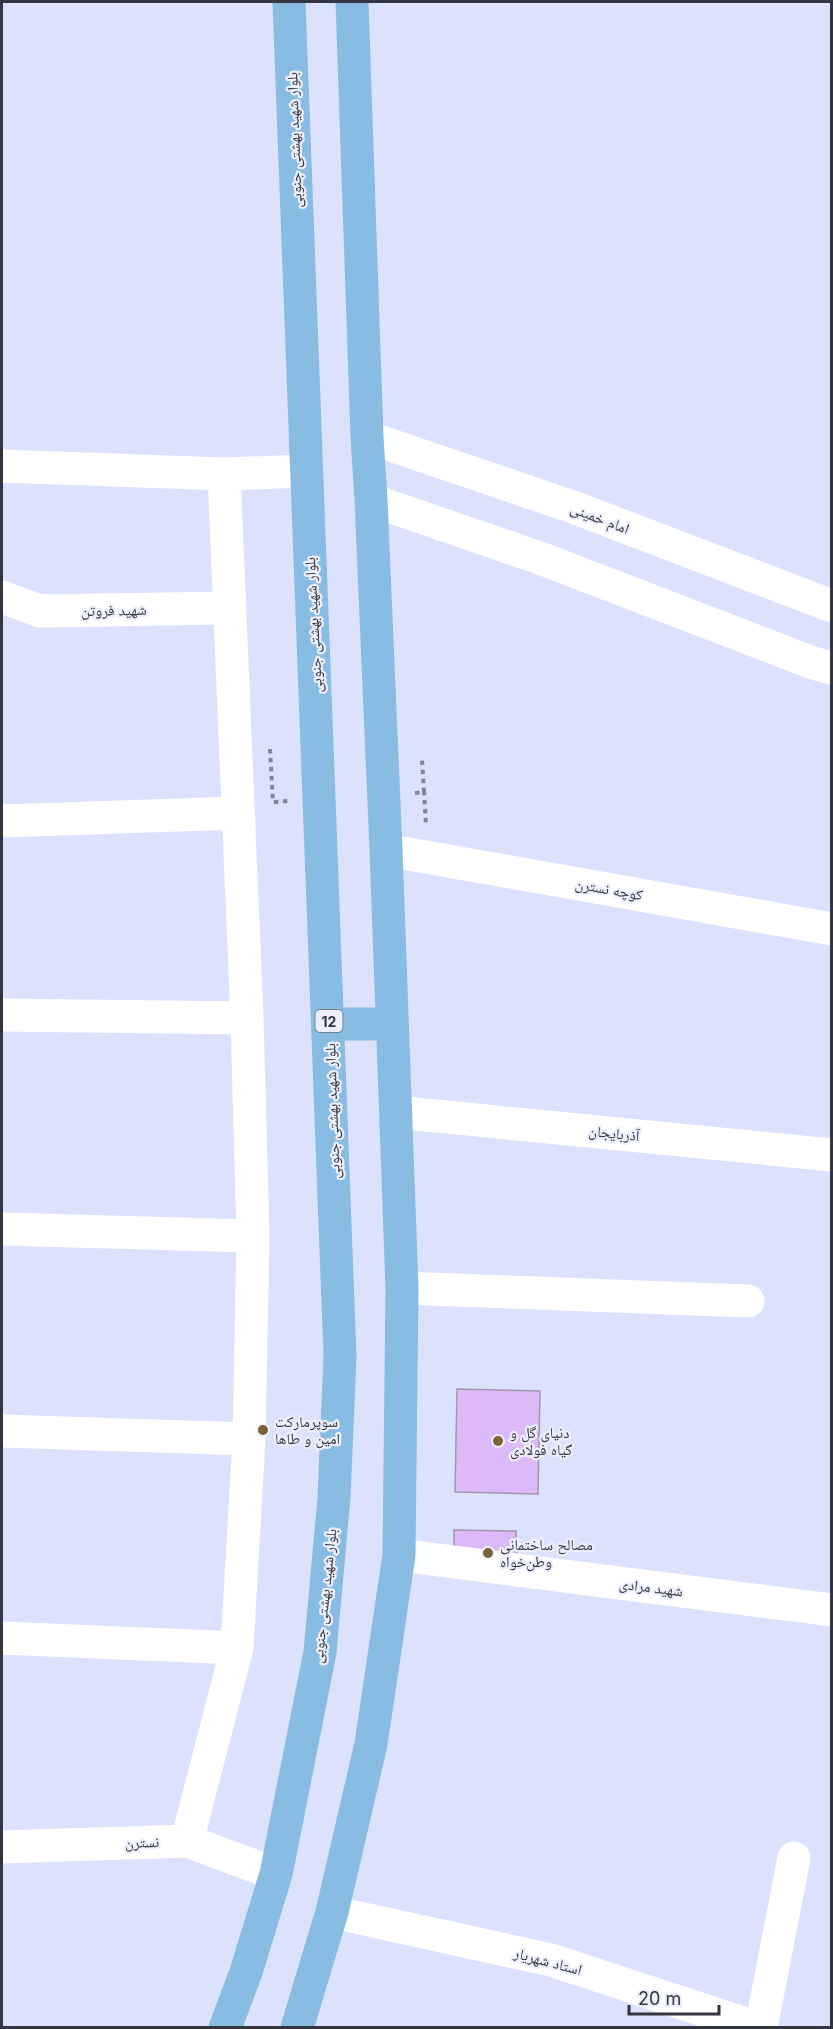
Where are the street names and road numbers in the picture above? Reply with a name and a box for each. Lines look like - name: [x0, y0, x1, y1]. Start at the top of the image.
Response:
- street label: بلوار شهید بهشتی جنوبی: [282, 72, 307, 208]
- street label: امام خمینی: [567, 498, 632, 539]
- street label: بلوار شهید بهشتی جنوبی: [300, 557, 327, 693]
- street label: شهید فروتن: [81, 600, 147, 621]
- street label: کوچه نسترن: [574, 874, 644, 905]
- road number: 12: [316, 1010, 342, 1032]
- street label: بلوار شهید بهشتی جنوبی: [320, 1043, 345, 1179]
- street label: آذربایجان: [587, 1121, 642, 1146]
- street label: بلوار شهید بهشتی جنوبی: [307, 1527, 342, 1665]
- street label: شهید مرادی: [618, 1574, 684, 1601]
- street label: نسترن: [125, 1832, 160, 1853]
- street label: استاد شهریار: [511, 1943, 584, 1979]

